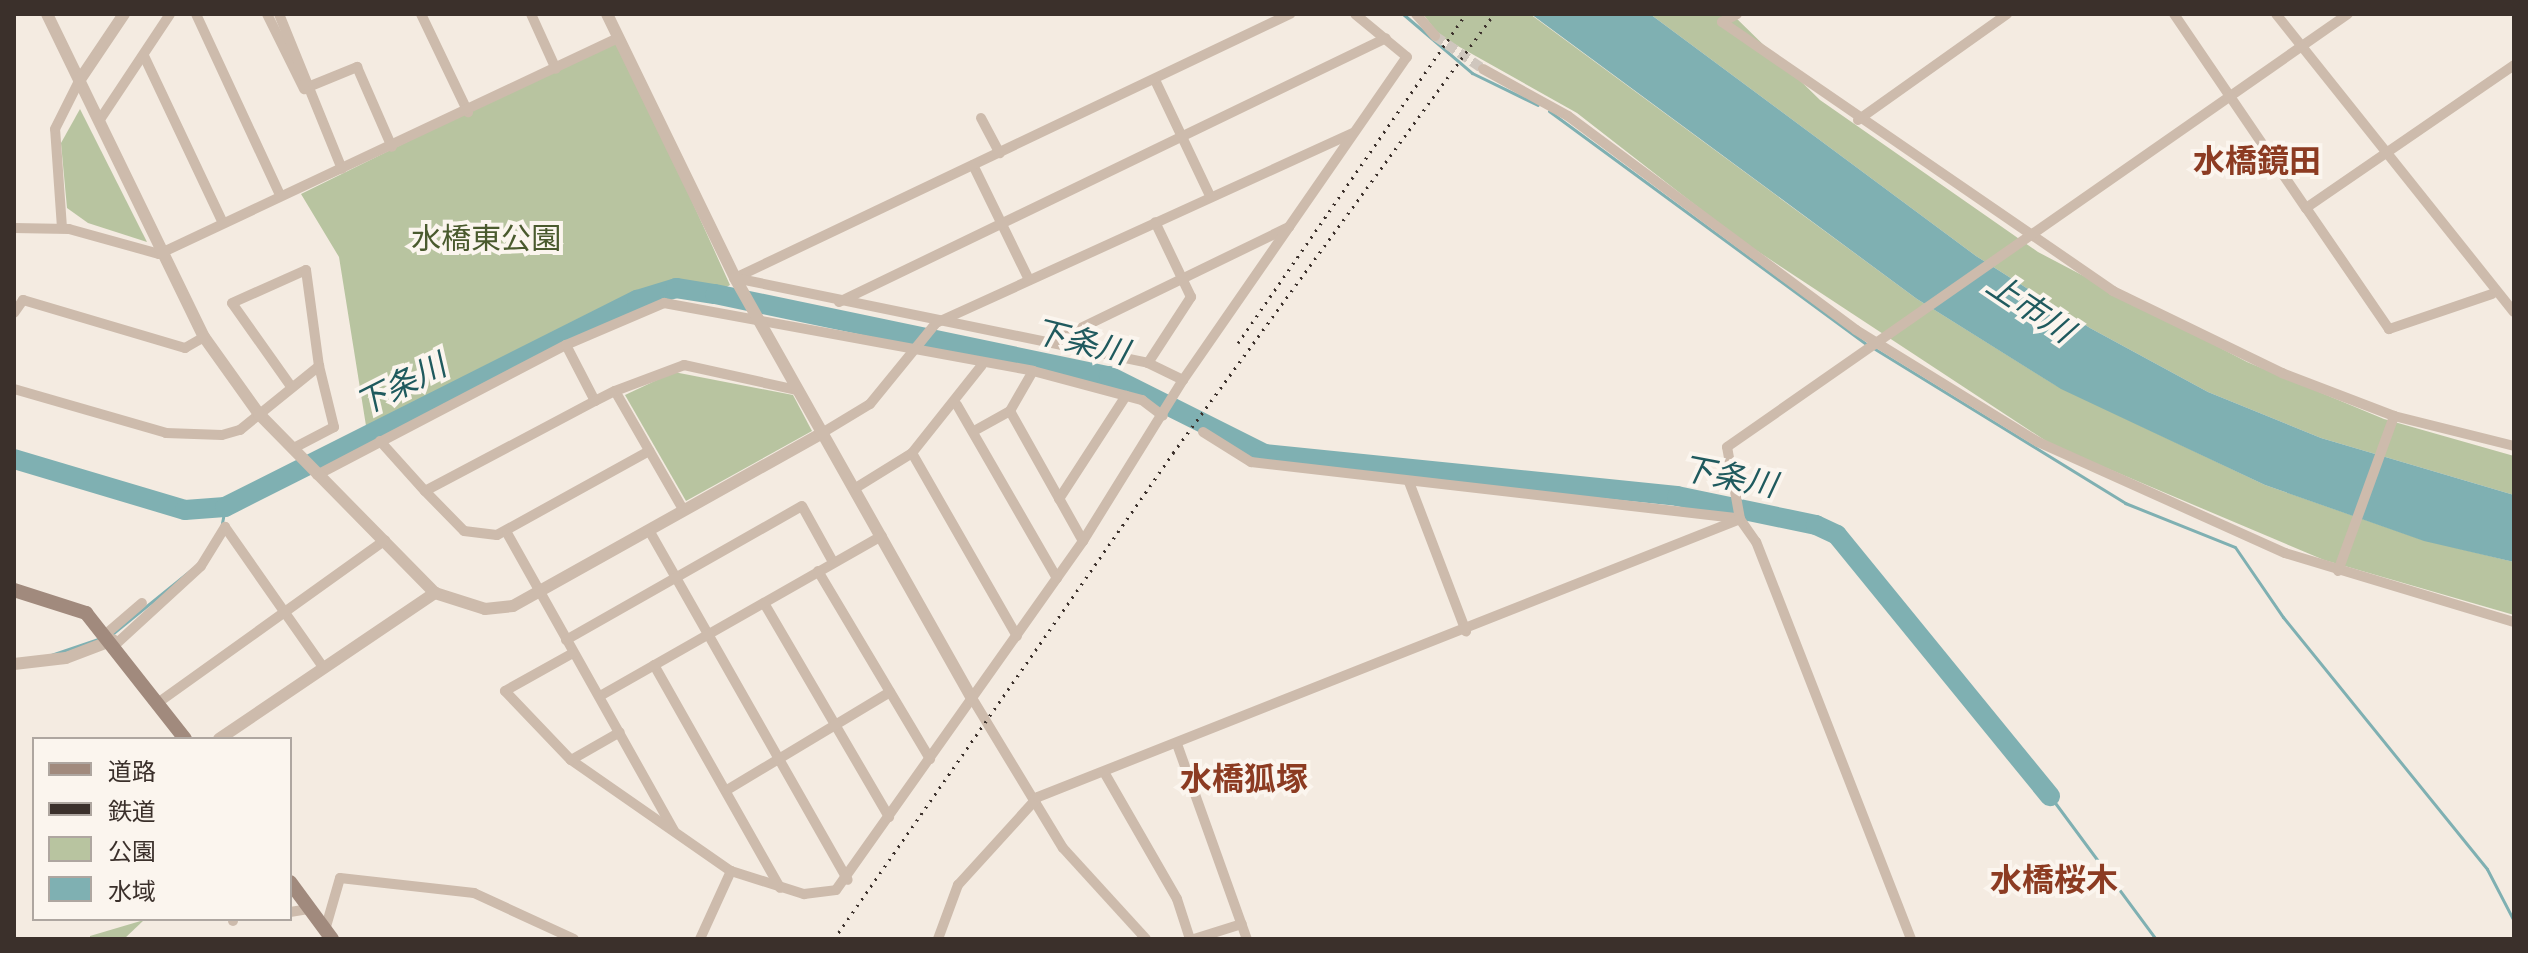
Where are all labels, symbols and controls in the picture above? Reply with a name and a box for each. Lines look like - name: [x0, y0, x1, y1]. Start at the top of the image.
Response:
- district label: 水橋鏡田: [2193, 142, 2321, 180]
- park label: 水橋東公園: [411, 221, 561, 257]
- water label: 上市川: [1979, 265, 2081, 351]
- water label: 下条川: [1030, 312, 1132, 372]
- water label: 下条川: [350, 346, 452, 424]
- water label: 下条川: [1678, 449, 1780, 505]
- legend: [32, 737, 292, 921]
- text: 道路: [108, 757, 156, 786]
- district label: 水橋狐塚: [1180, 760, 1308, 798]
- text: 鉄道: [108, 797, 156, 826]
- text: 公園: [108, 837, 156, 866]
- district label: 水橋桜木: [1990, 861, 2118, 899]
- text: 水域: [108, 877, 156, 906]

